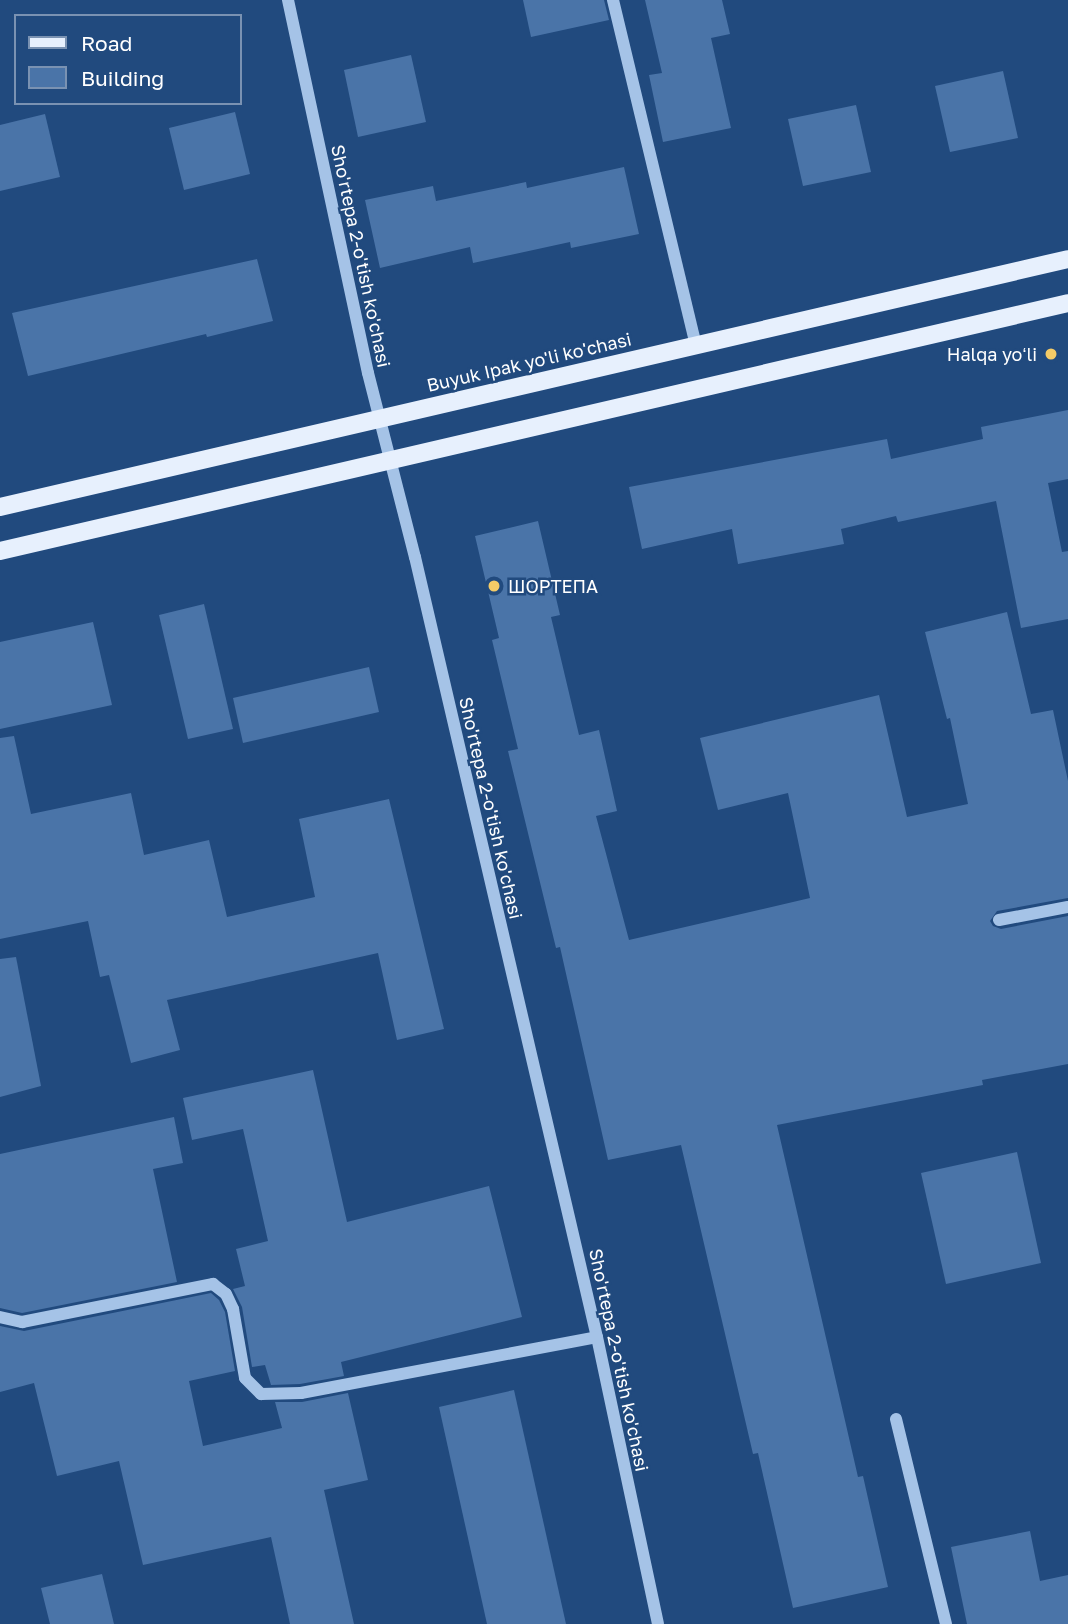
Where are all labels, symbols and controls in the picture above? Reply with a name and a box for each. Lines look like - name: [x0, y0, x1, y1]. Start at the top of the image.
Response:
- legend: [14, 14, 242, 105]
- text: Road: [81, 30, 132, 56]
- text: Building: [81, 65, 164, 91]
- street label: Sho'rtepa 2-o'tish ko'chasi: [327, 143, 395, 369]
- street label: Buyuk Ipak yo'li ko'chasi: [425, 328, 633, 396]
- place label: Halqa yoʻli: [947, 343, 1037, 365]
- marker: Halqa yoʻli: [1043, 346, 1059, 362]
- place label: ШОРТЕПА: [508, 575, 598, 597]
- marker: ШОРТЕПА: [486, 578, 502, 594]
- street label: Sho'rtepa 2-o'tish ko'chasi: [455, 695, 527, 921]
- street label: Sho'rtepa 2-o'tish ko'chasi: [585, 1247, 653, 1473]

